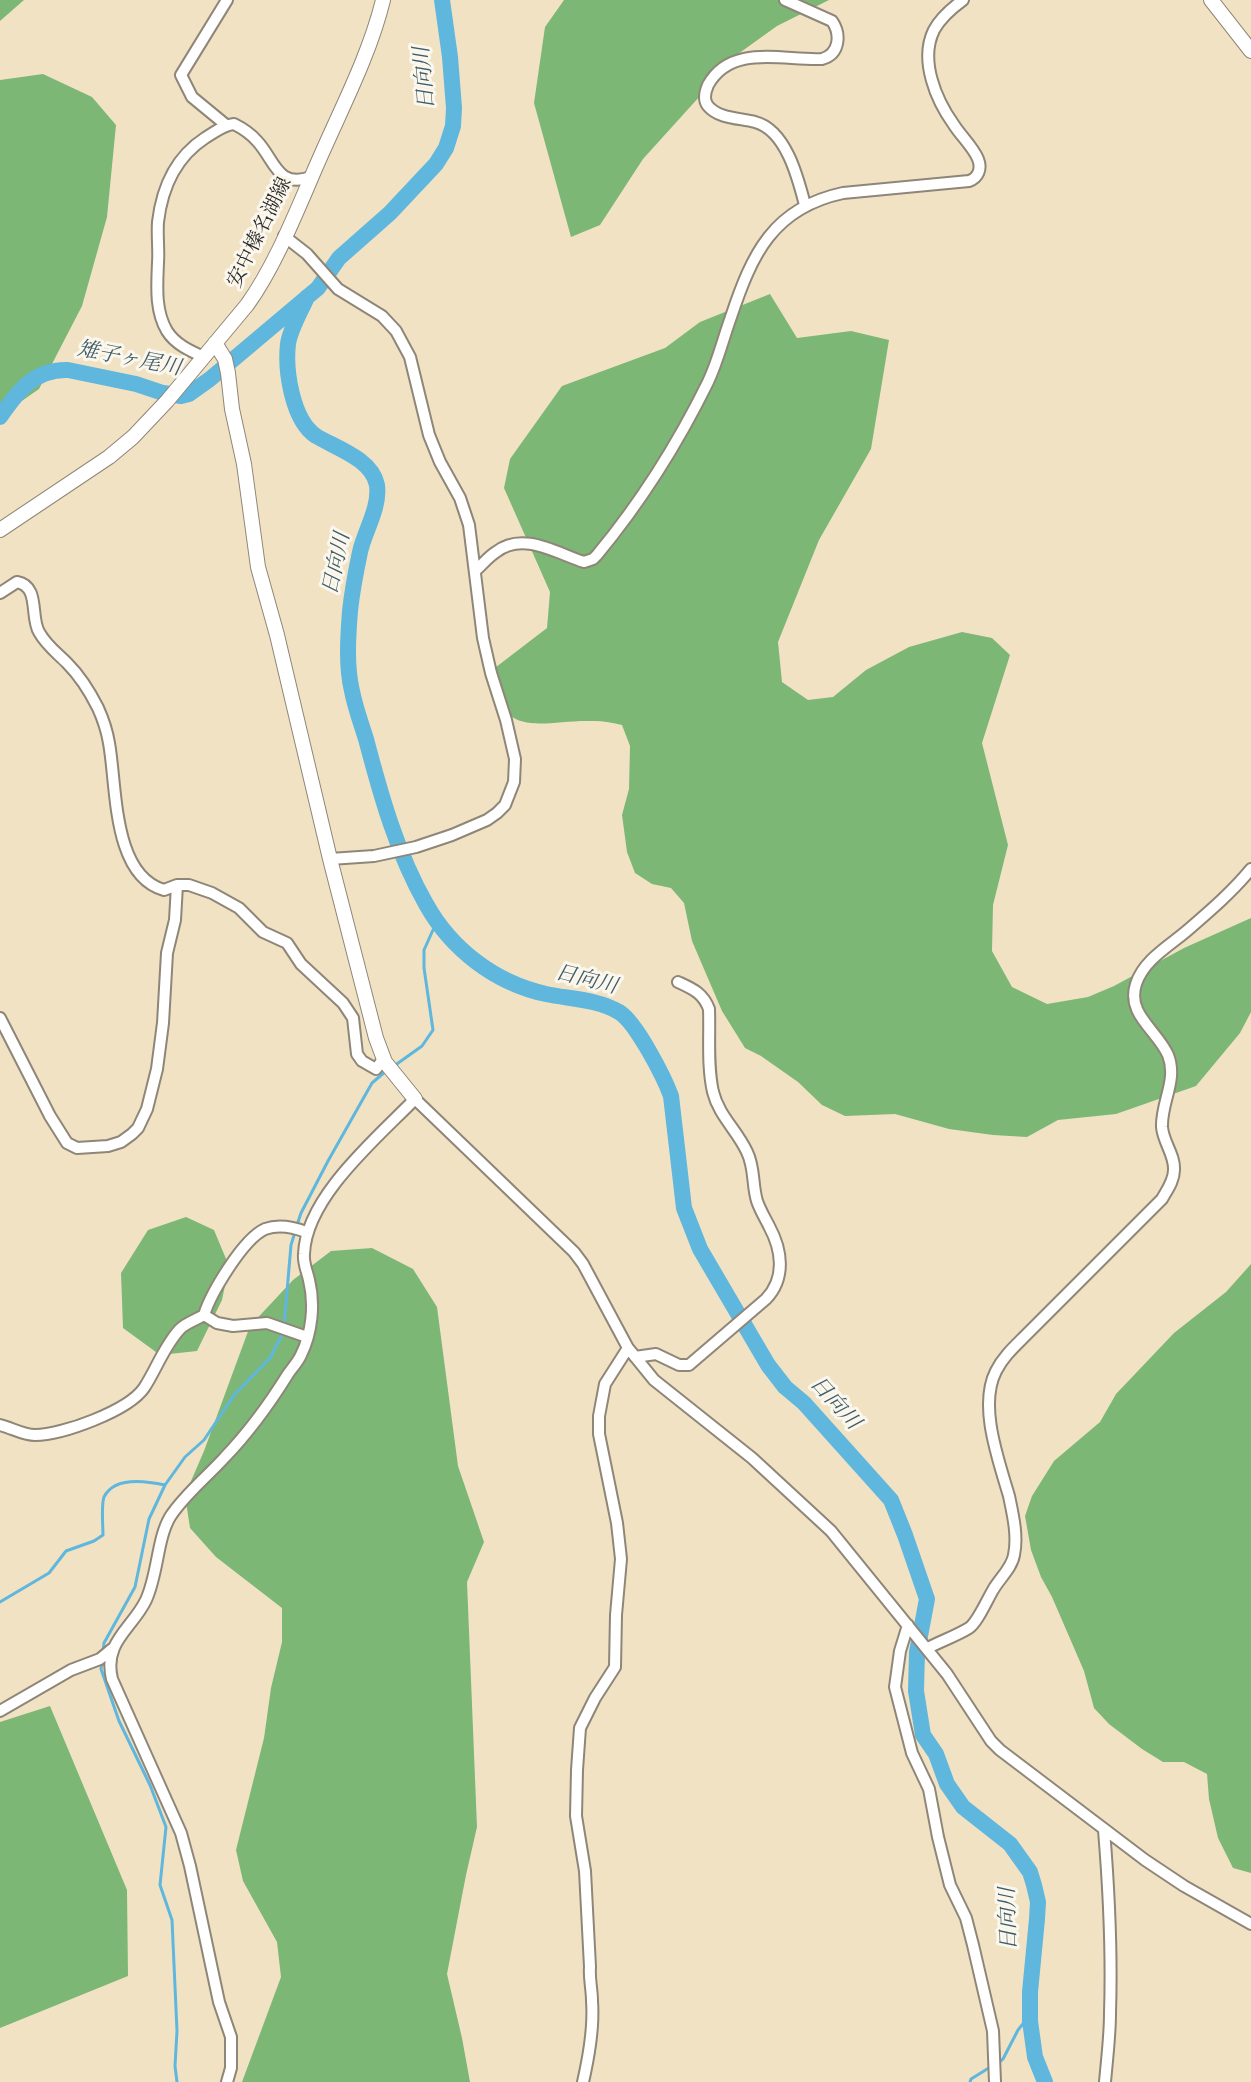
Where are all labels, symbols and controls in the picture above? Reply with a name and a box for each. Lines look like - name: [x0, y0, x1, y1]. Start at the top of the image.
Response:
- water label: 日向川: [411, 46, 441, 110]
- street label: 安中榛名湖線: [224, 174, 298, 292]
- water label: 雉子ヶ尾川: [75, 338, 183, 382]
- water label: 日向川: [319, 531, 357, 597]
- water label: 日向川: [552, 961, 620, 1001]
- water label: 日向川: [804, 1372, 864, 1436]
- water label: 日向川: [996, 1887, 1024, 1951]

